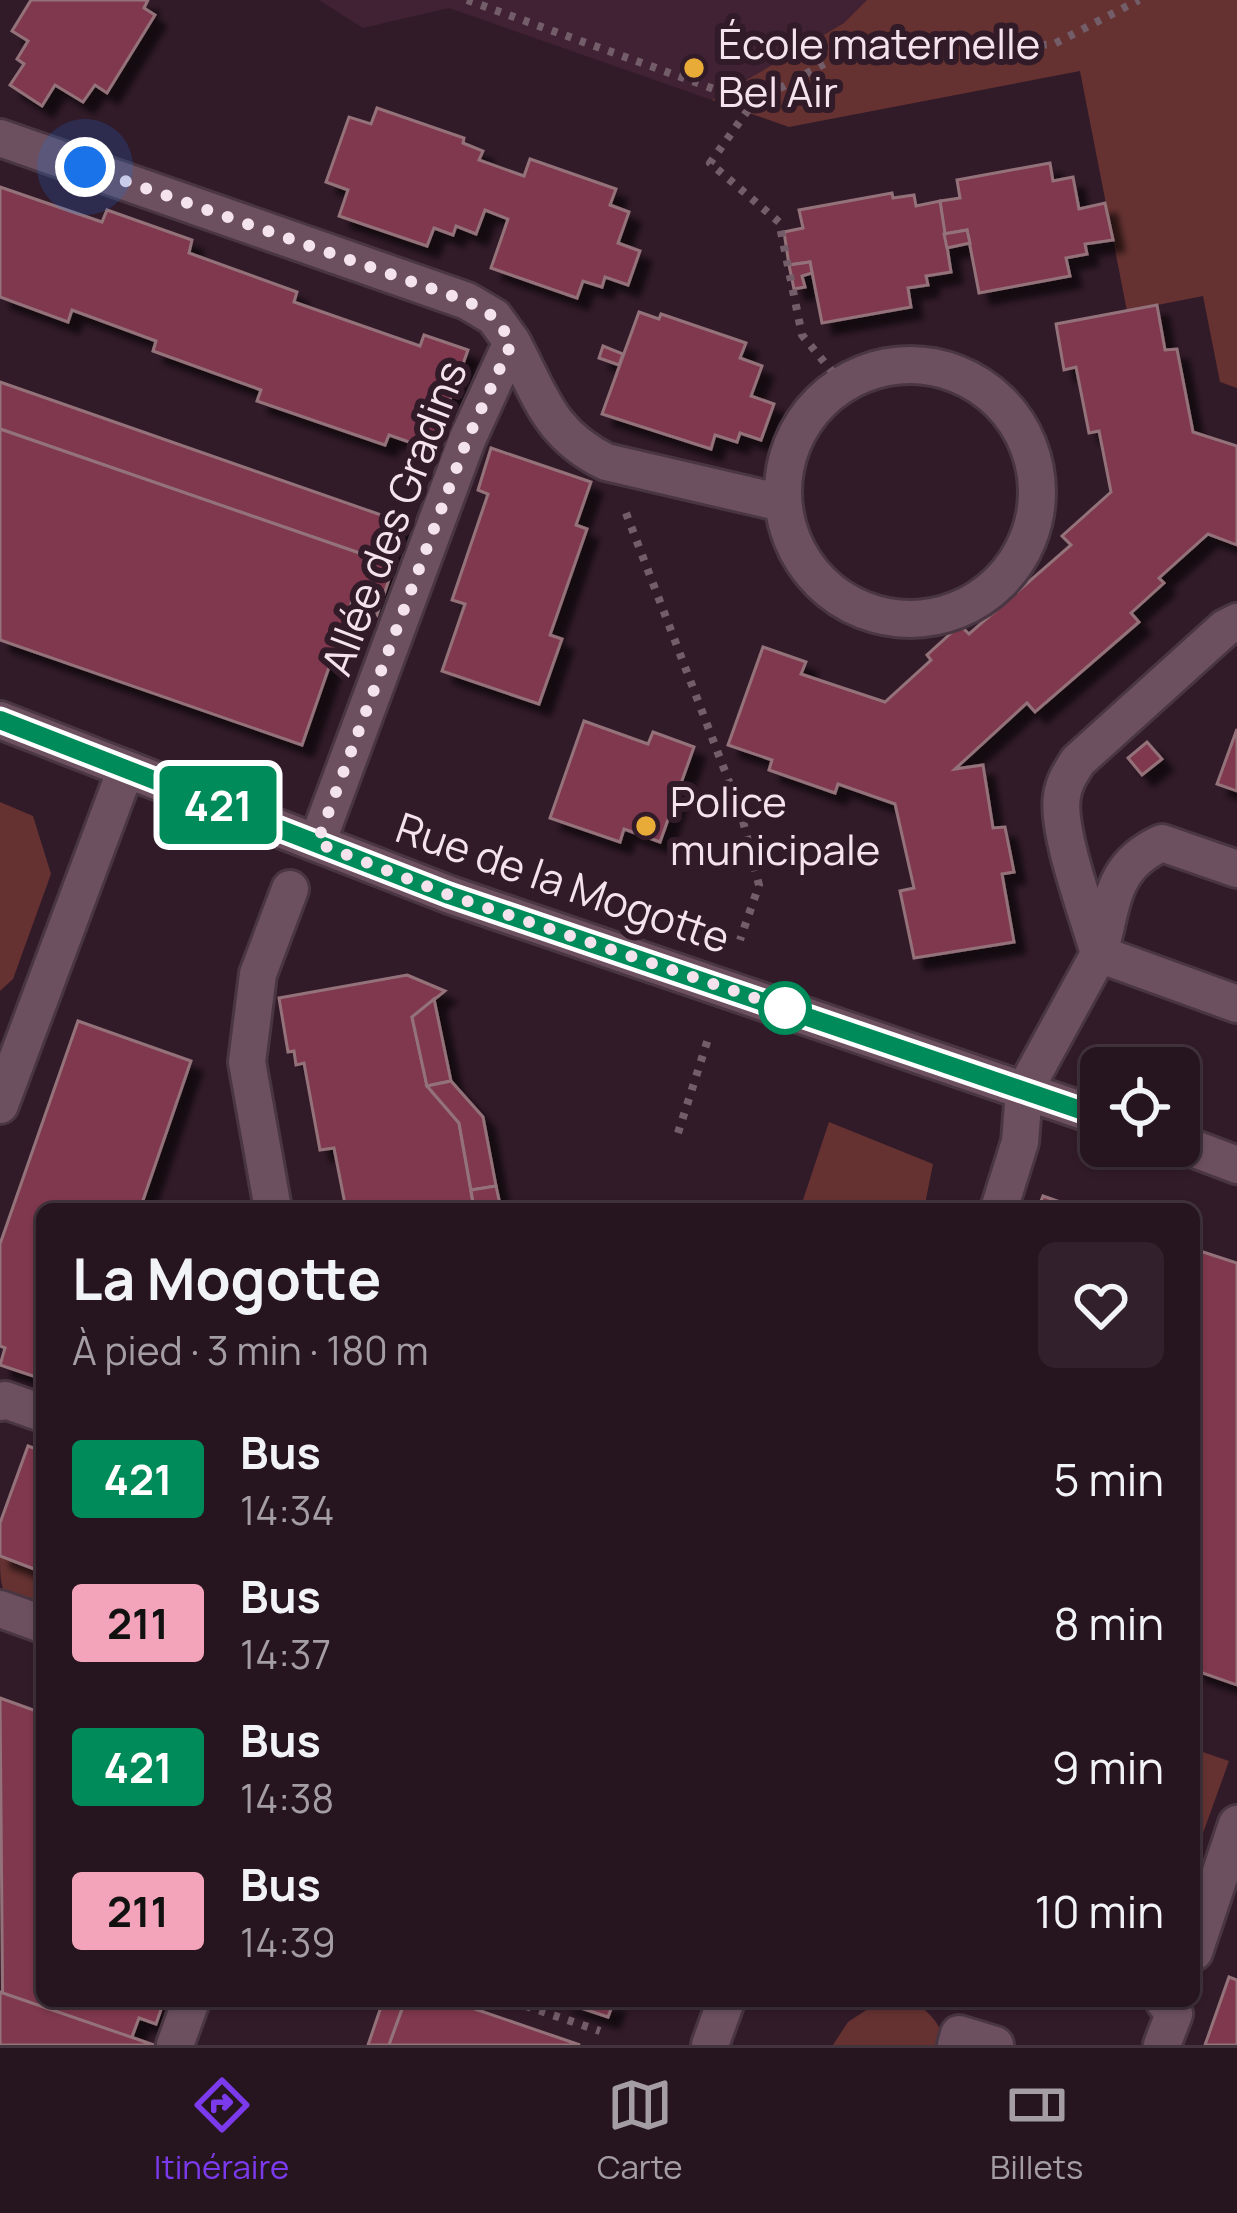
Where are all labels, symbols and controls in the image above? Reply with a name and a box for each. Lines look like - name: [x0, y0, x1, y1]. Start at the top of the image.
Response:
- place label: École maternelle Bel Air: [718, 14, 1040, 120]
- marker: École maternelle Bel Air: [681, 55, 707, 81]
- your location: [55, 137, 115, 197]
- street label: Allée des Gradins: [306, 352, 480, 683]
- line badge: 421: [149, 766, 287, 844]
- place label: Police municipale: [670, 772, 880, 878]
- text: 421: [184, 776, 252, 834]
- street label: Rue de la Mogotte: [389, 798, 738, 966]
- marker: Police municipale: [633, 813, 659, 839]
- unlabelled marker: [760, 983, 810, 1033]
- map controls: [1080, 1047, 1200, 1167]
- button: locate: [1080, 1047, 1200, 1167]
- text: La Mogotte: [72, 1239, 381, 1317]
- button: heart: [1038, 1242, 1164, 1368]
- text: À pied · 3 min · 180 m: [72, 1323, 429, 1377]
- text: Bus: [240, 1421, 321, 1483]
- text: 5 min: [1054, 1448, 1164, 1510]
- text: 421: [104, 1450, 172, 1508]
- text: 14:34: [240, 1483, 334, 1537]
- text: Bus: [240, 1565, 321, 1627]
- text: 8 min: [1053, 1592, 1164, 1654]
- text: 211: [107, 1594, 169, 1652]
- text: 14:37: [240, 1627, 331, 1681]
- text: Bus: [240, 1709, 321, 1771]
- text: 9 min: [1052, 1736, 1164, 1798]
- text: 421: [104, 1738, 172, 1796]
- text: 14:38: [240, 1771, 334, 1825]
- text: Bus: [240, 1853, 321, 1915]
- text: 10 min: [1035, 1880, 1164, 1942]
- text: 211: [107, 1882, 169, 1940]
- text: 14:39: [240, 1915, 336, 1969]
- tab: Itinéraire: [154, 2072, 289, 2189]
- tab: Carte: [597, 2072, 683, 2189]
- tab: Billets: [990, 2072, 1083, 2189]

